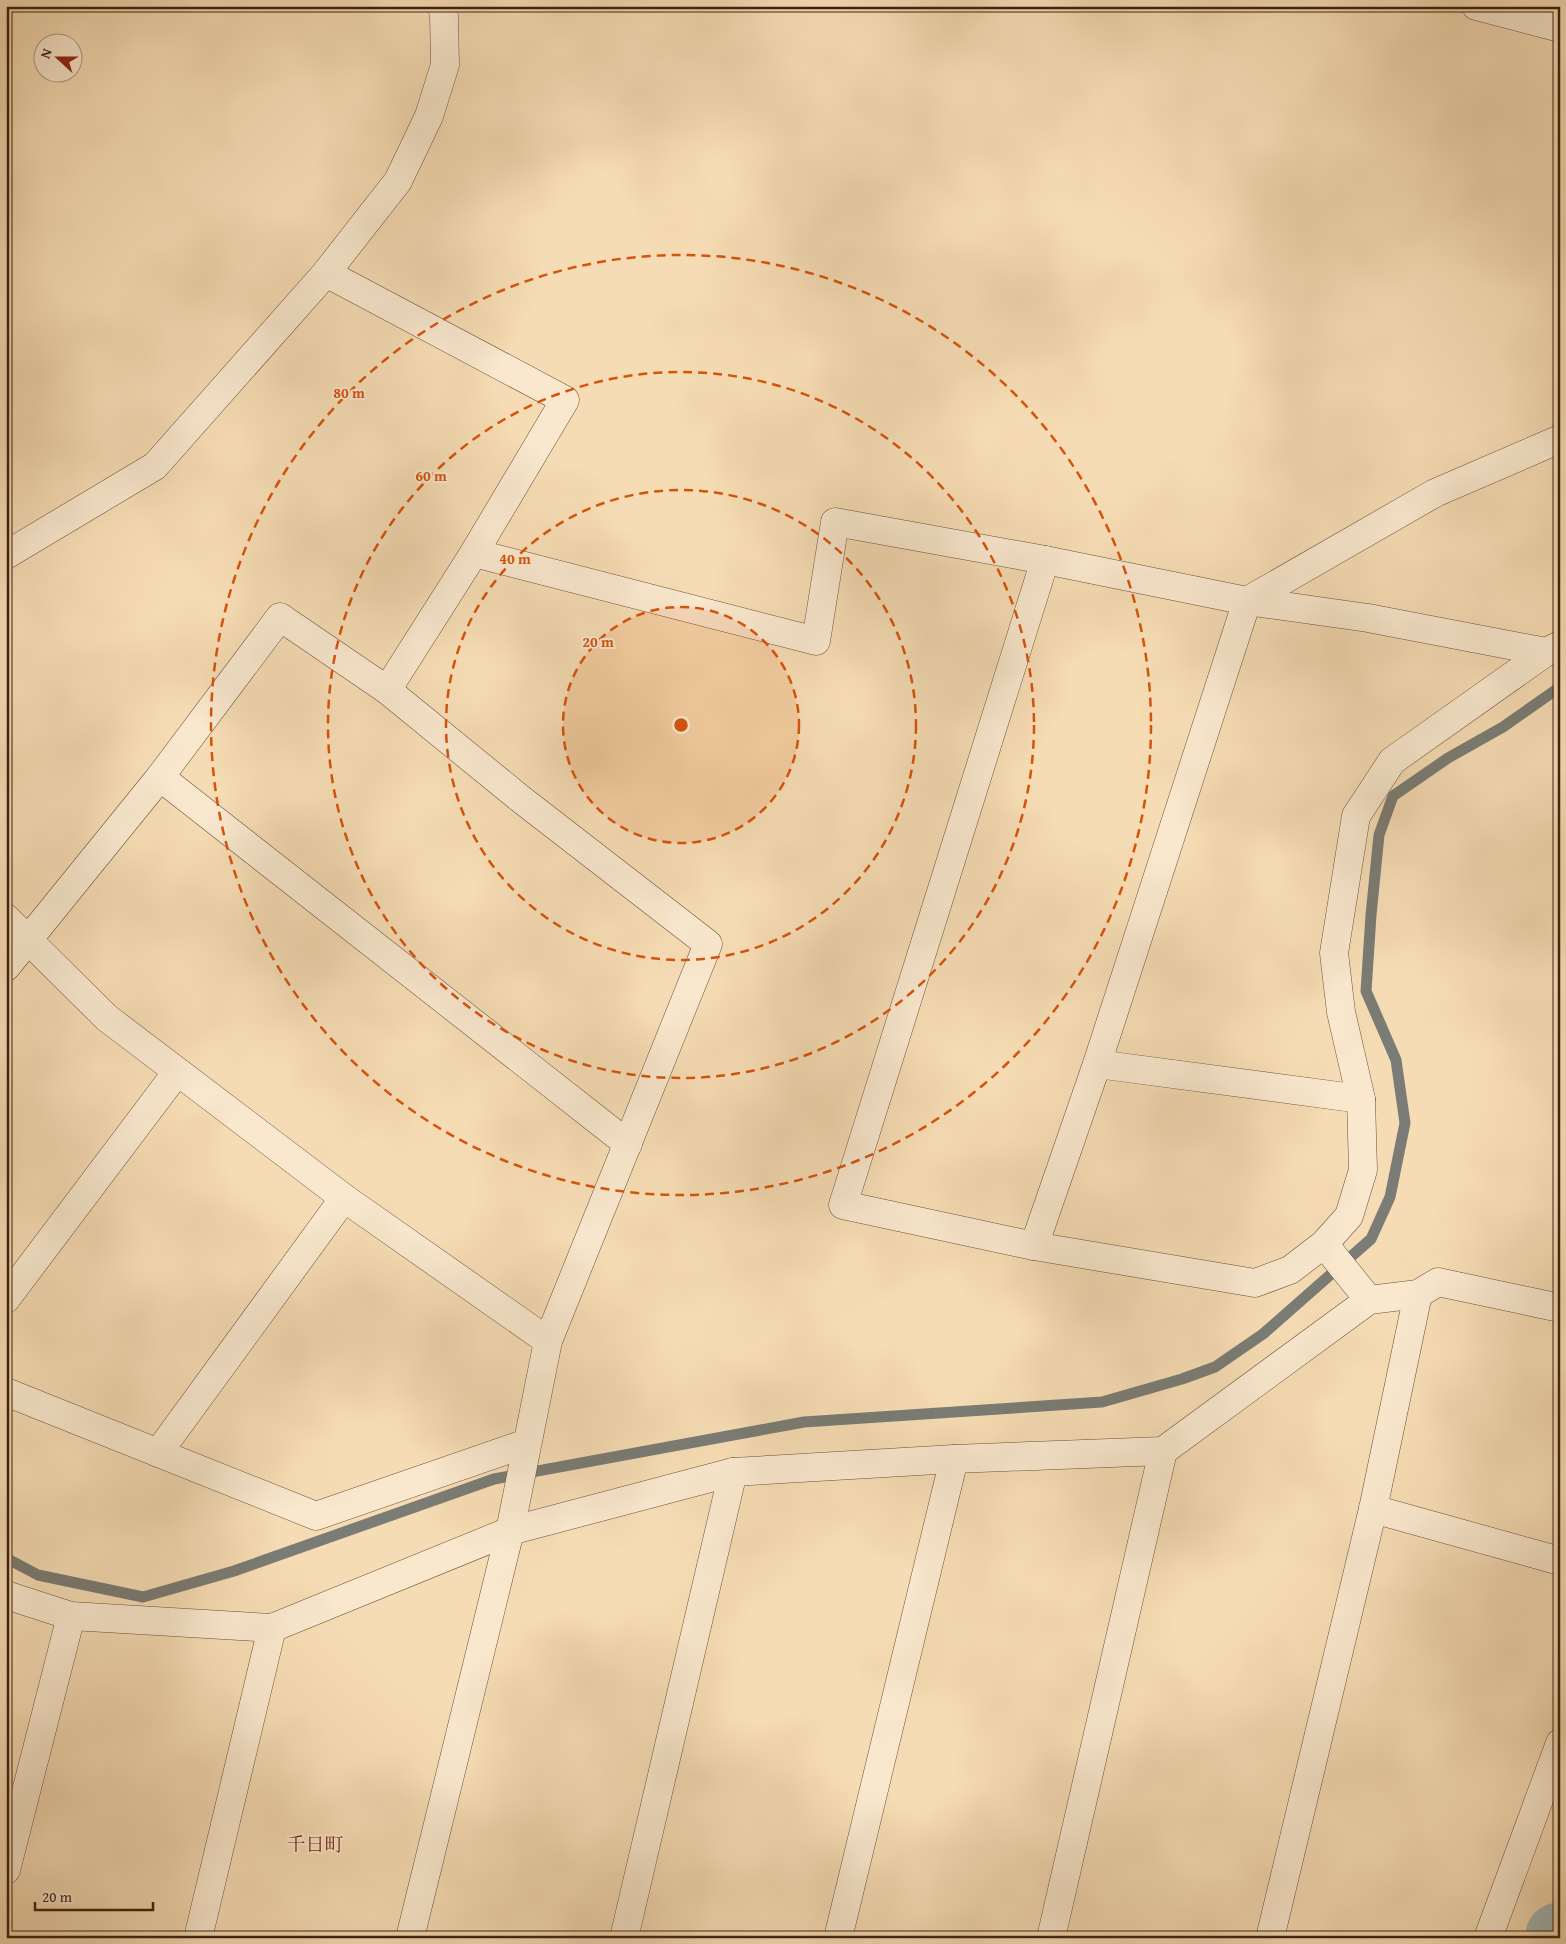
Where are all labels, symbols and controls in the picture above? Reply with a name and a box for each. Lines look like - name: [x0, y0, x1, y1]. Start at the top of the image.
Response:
- north arrow: [32, 32, 82, 82]
- text: N: [35, 45, 57, 61]
- text: 80 m: [333, 382, 365, 403]
- text: 60 m: [415, 465, 447, 486]
- text: 40 m: [499, 548, 531, 569]
- text: 20 m: [582, 631, 614, 652]
- centre of rings: [672, 716, 690, 734]
- district label: 千日町: [286, 1830, 344, 1858]
- scale bar: [35, 1879, 152, 1911]
- text: 20 m: [42, 1886, 73, 1907]

